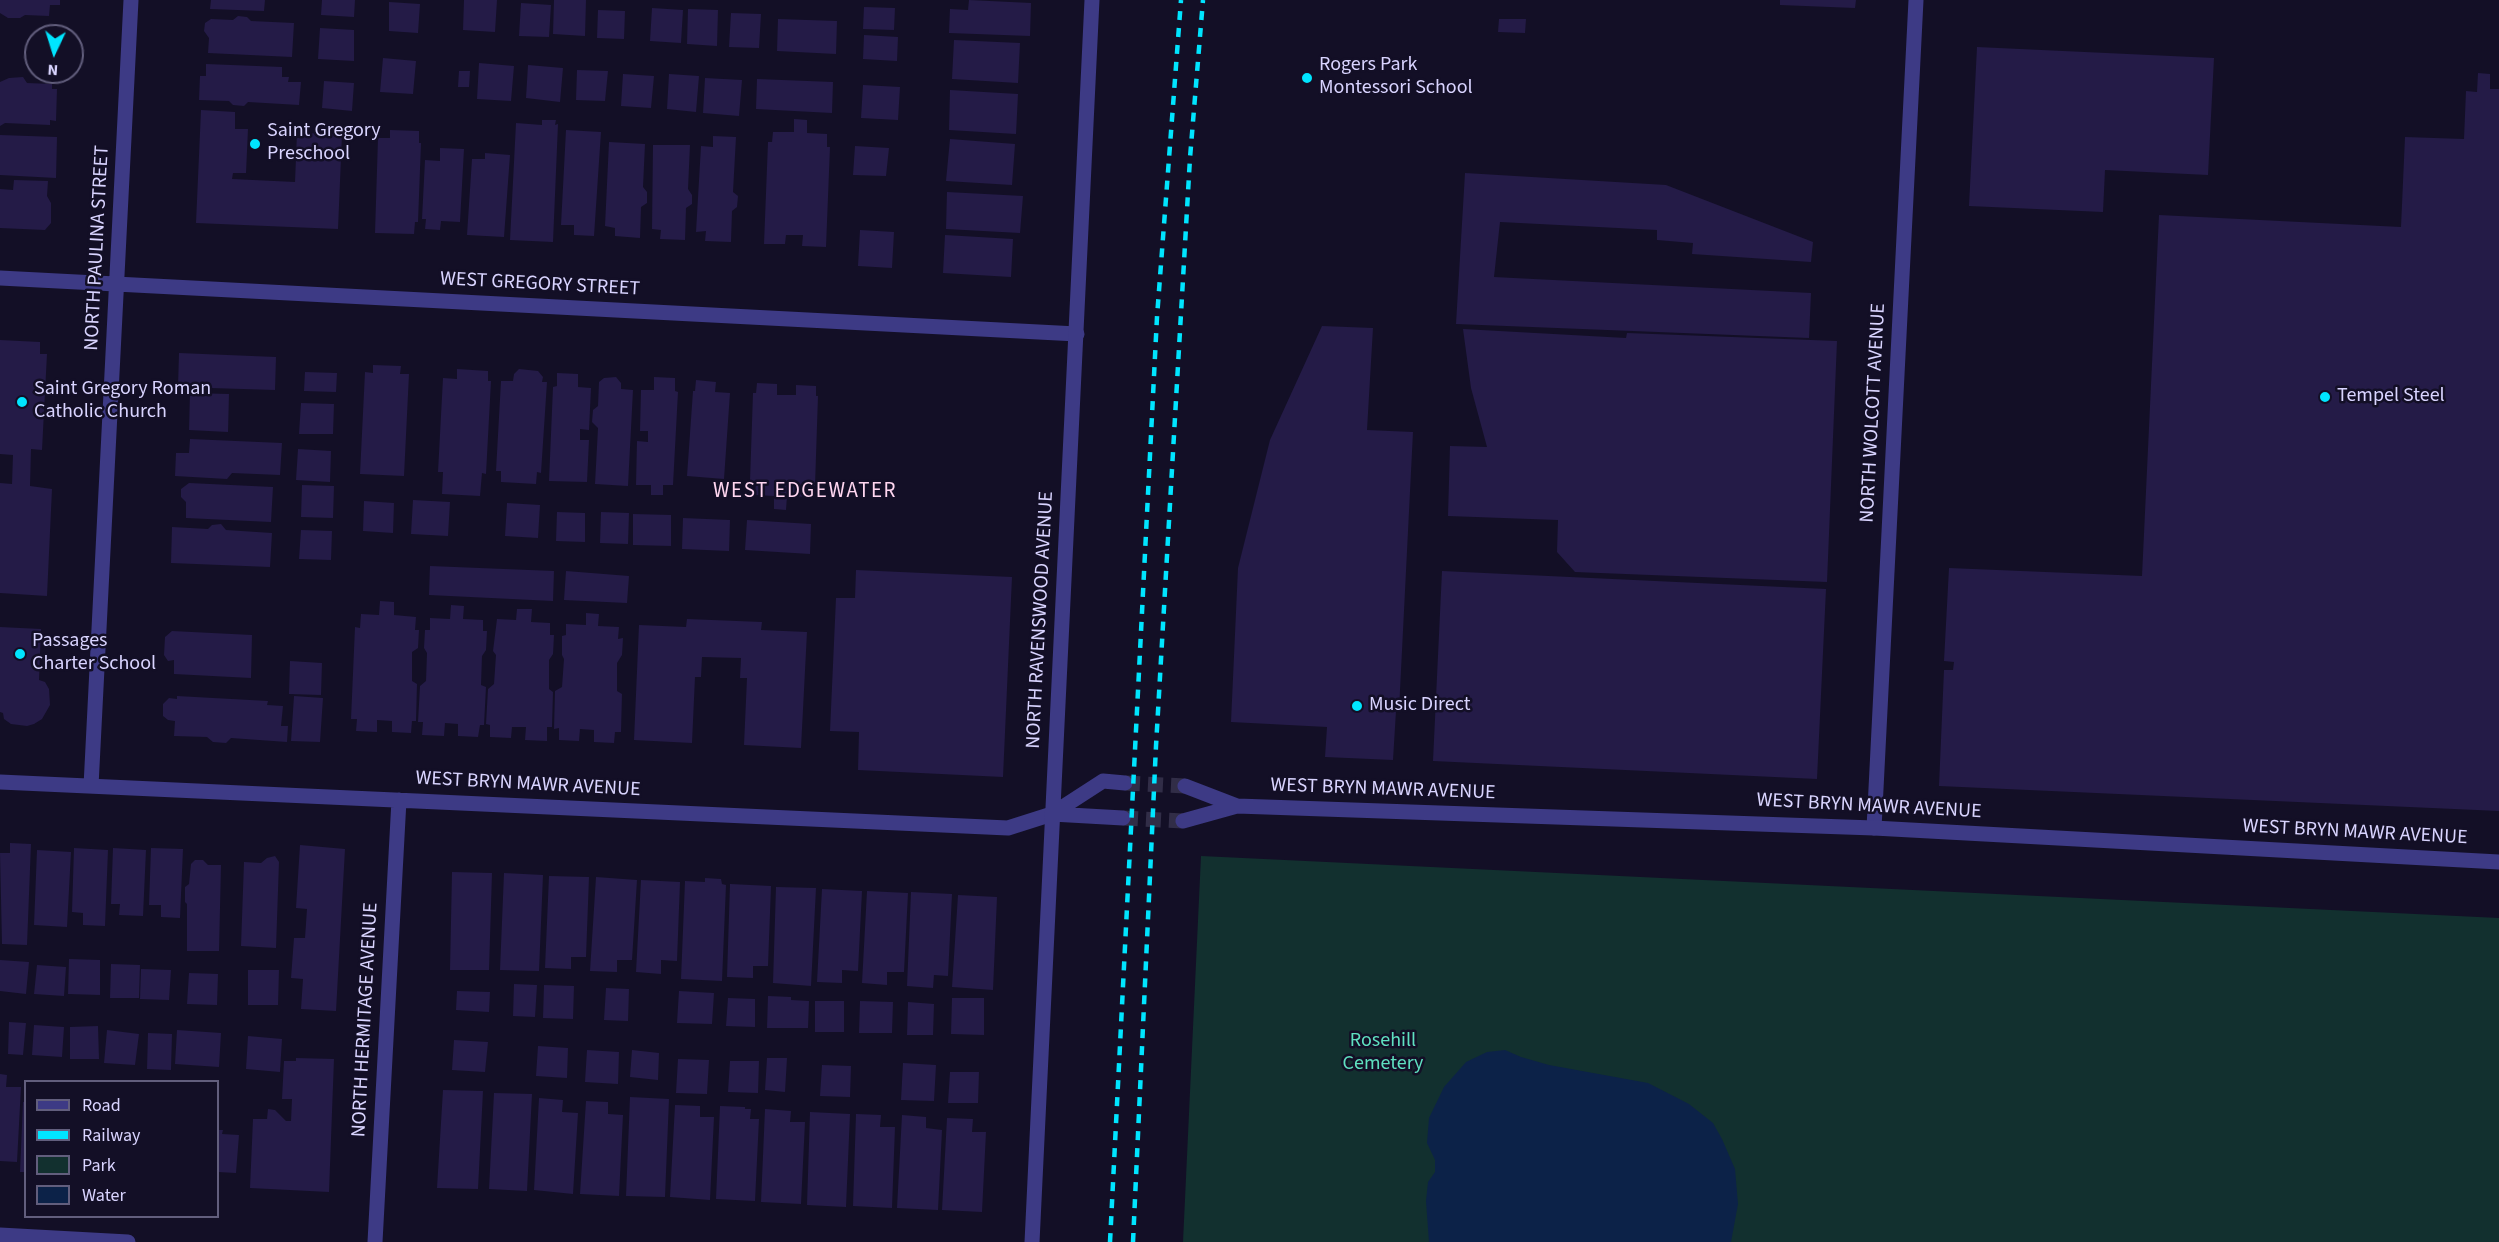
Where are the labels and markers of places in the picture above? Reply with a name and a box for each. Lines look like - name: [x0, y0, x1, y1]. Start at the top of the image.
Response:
- place label: Rogers Park Montessori School: [1319, 54, 1473, 101]
- marker: Rogers Park Montessori School: [1300, 71, 1314, 85]
- place label: Saint Gregory Preschool: [267, 120, 381, 167]
- marker: Saint Gregory Preschool: [248, 137, 262, 151]
- place label: Saint Gregory Roman Catholic Church: [34, 378, 211, 425]
- place label: Tempel Steel: [2337, 385, 2445, 409]
- marker: Tempel Steel: [2318, 390, 2332, 404]
- marker: Saint Gregory Roman Catholic Church: [15, 395, 29, 409]
- place label: Passages Charter School: [32, 630, 156, 677]
- marker: Passages Charter School: [13, 647, 27, 661]
- place label: Music Direct: [1369, 694, 1470, 718]
- marker: Music Direct: [1350, 699, 1364, 713]

